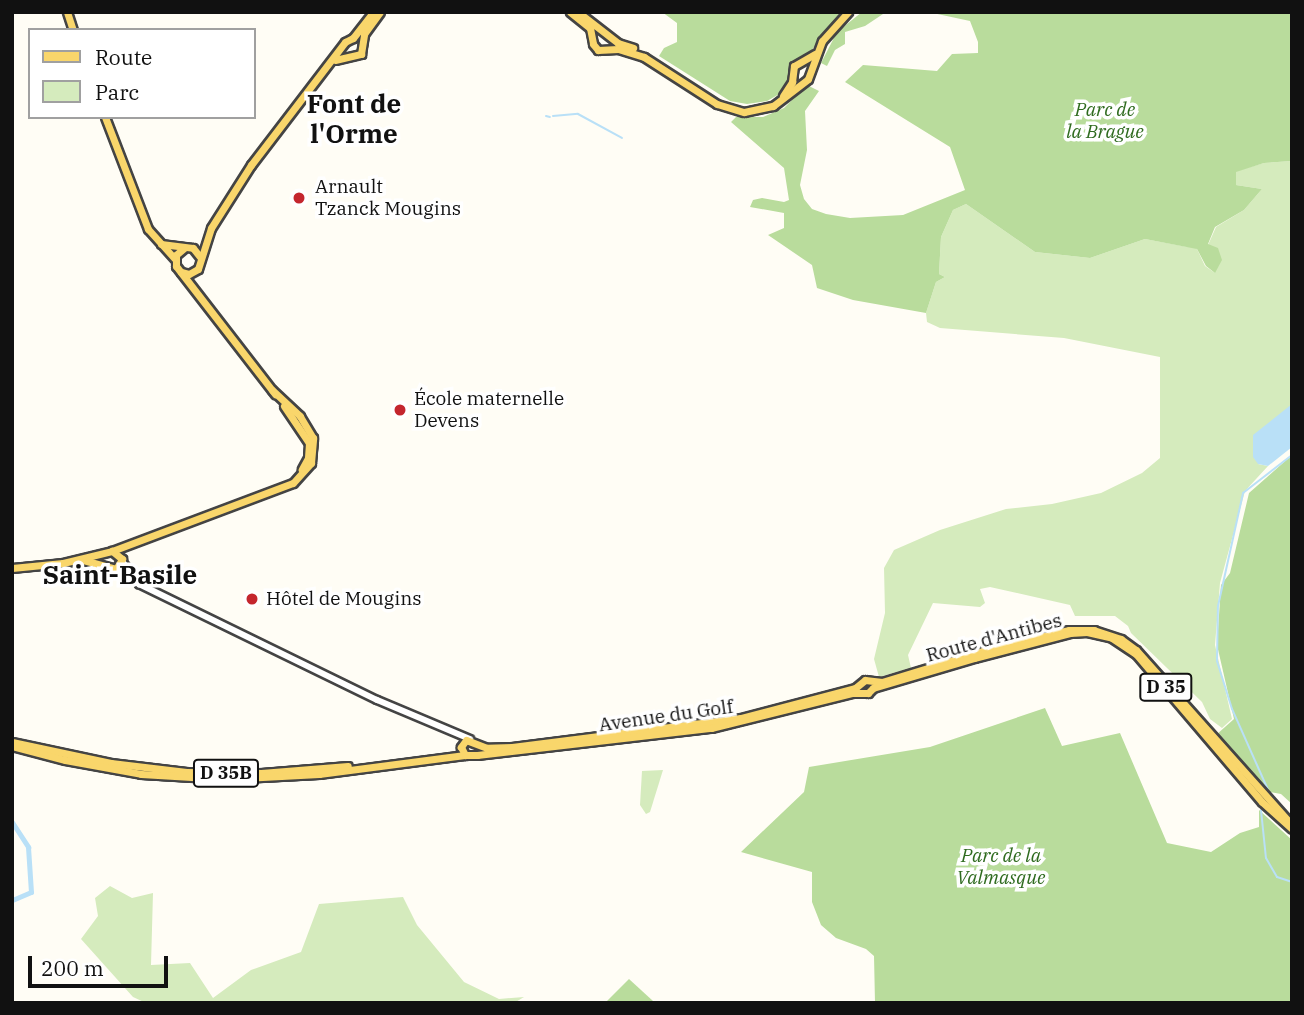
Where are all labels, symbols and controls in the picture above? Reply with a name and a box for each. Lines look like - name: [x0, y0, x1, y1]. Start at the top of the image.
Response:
- legend: [28, 28, 256, 119]
- text: Route: [95, 43, 152, 71]
- text: Parc: [95, 78, 139, 106]
- district label: Font de l'Orme: [307, 88, 401, 150]
- park label: Parc de la Brague: [1066, 99, 1144, 143]
- place label: Arnault Tzanck Mougins: [315, 176, 461, 220]
- marker: Arnault Tzanck Mougins: [289, 188, 309, 208]
- place label: École maternelle Devens: [414, 388, 564, 432]
- marker: École maternelle Devens: [392, 402, 408, 418]
- district label: Saint-Basile: [43, 559, 197, 591]
- place label: Hôtel de Mougins: [266, 588, 422, 610]
- marker: Hôtel de Mougins: [244, 591, 260, 607]
- street label: Route d'Antibes: [924, 609, 1064, 667]
- road number: D 35: [1138, 672, 1194, 702]
- street label: Avenue du Golf: [597, 695, 735, 737]
- road number: D 35B: [193, 758, 259, 788]
- park label: Parc de la Valmasque: [957, 845, 1045, 889]
- scale bar: [32, 942, 172, 986]
- text: 200 m: [41, 954, 104, 982]

